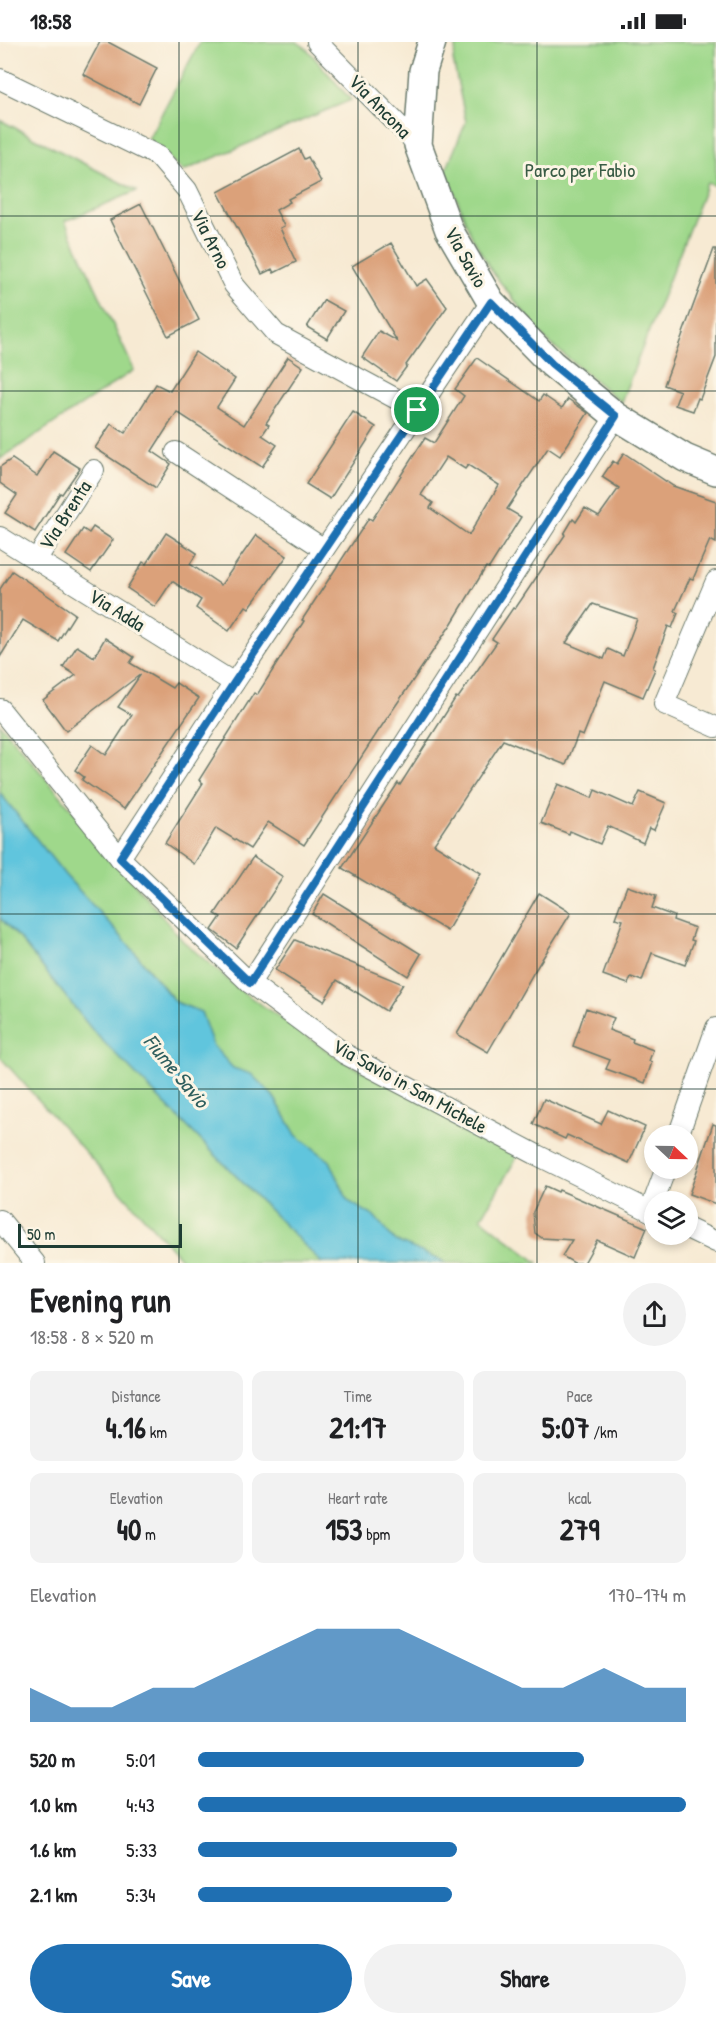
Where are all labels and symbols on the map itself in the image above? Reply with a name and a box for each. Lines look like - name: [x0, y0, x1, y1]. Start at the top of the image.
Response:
- street label: Via Ancona: [343, 68, 418, 144]
- park label: Parco per Fabio: [525, 156, 635, 183]
- street label: Via Arno: [185, 205, 238, 273]
- street label: Via Savio: [439, 221, 494, 292]
- pin: [391, 384, 442, 435]
- street label: Via Brenta: [32, 475, 97, 555]
- street label: Via Adda: [84, 582, 151, 637]
- water label: Fiume Savio: [137, 1028, 217, 1115]
- street label: Via Savio in San Michele: [328, 1032, 492, 1139]
- north arrow: [644, 1125, 698, 1179]
- scale bar: [18, 1221, 182, 1248]

